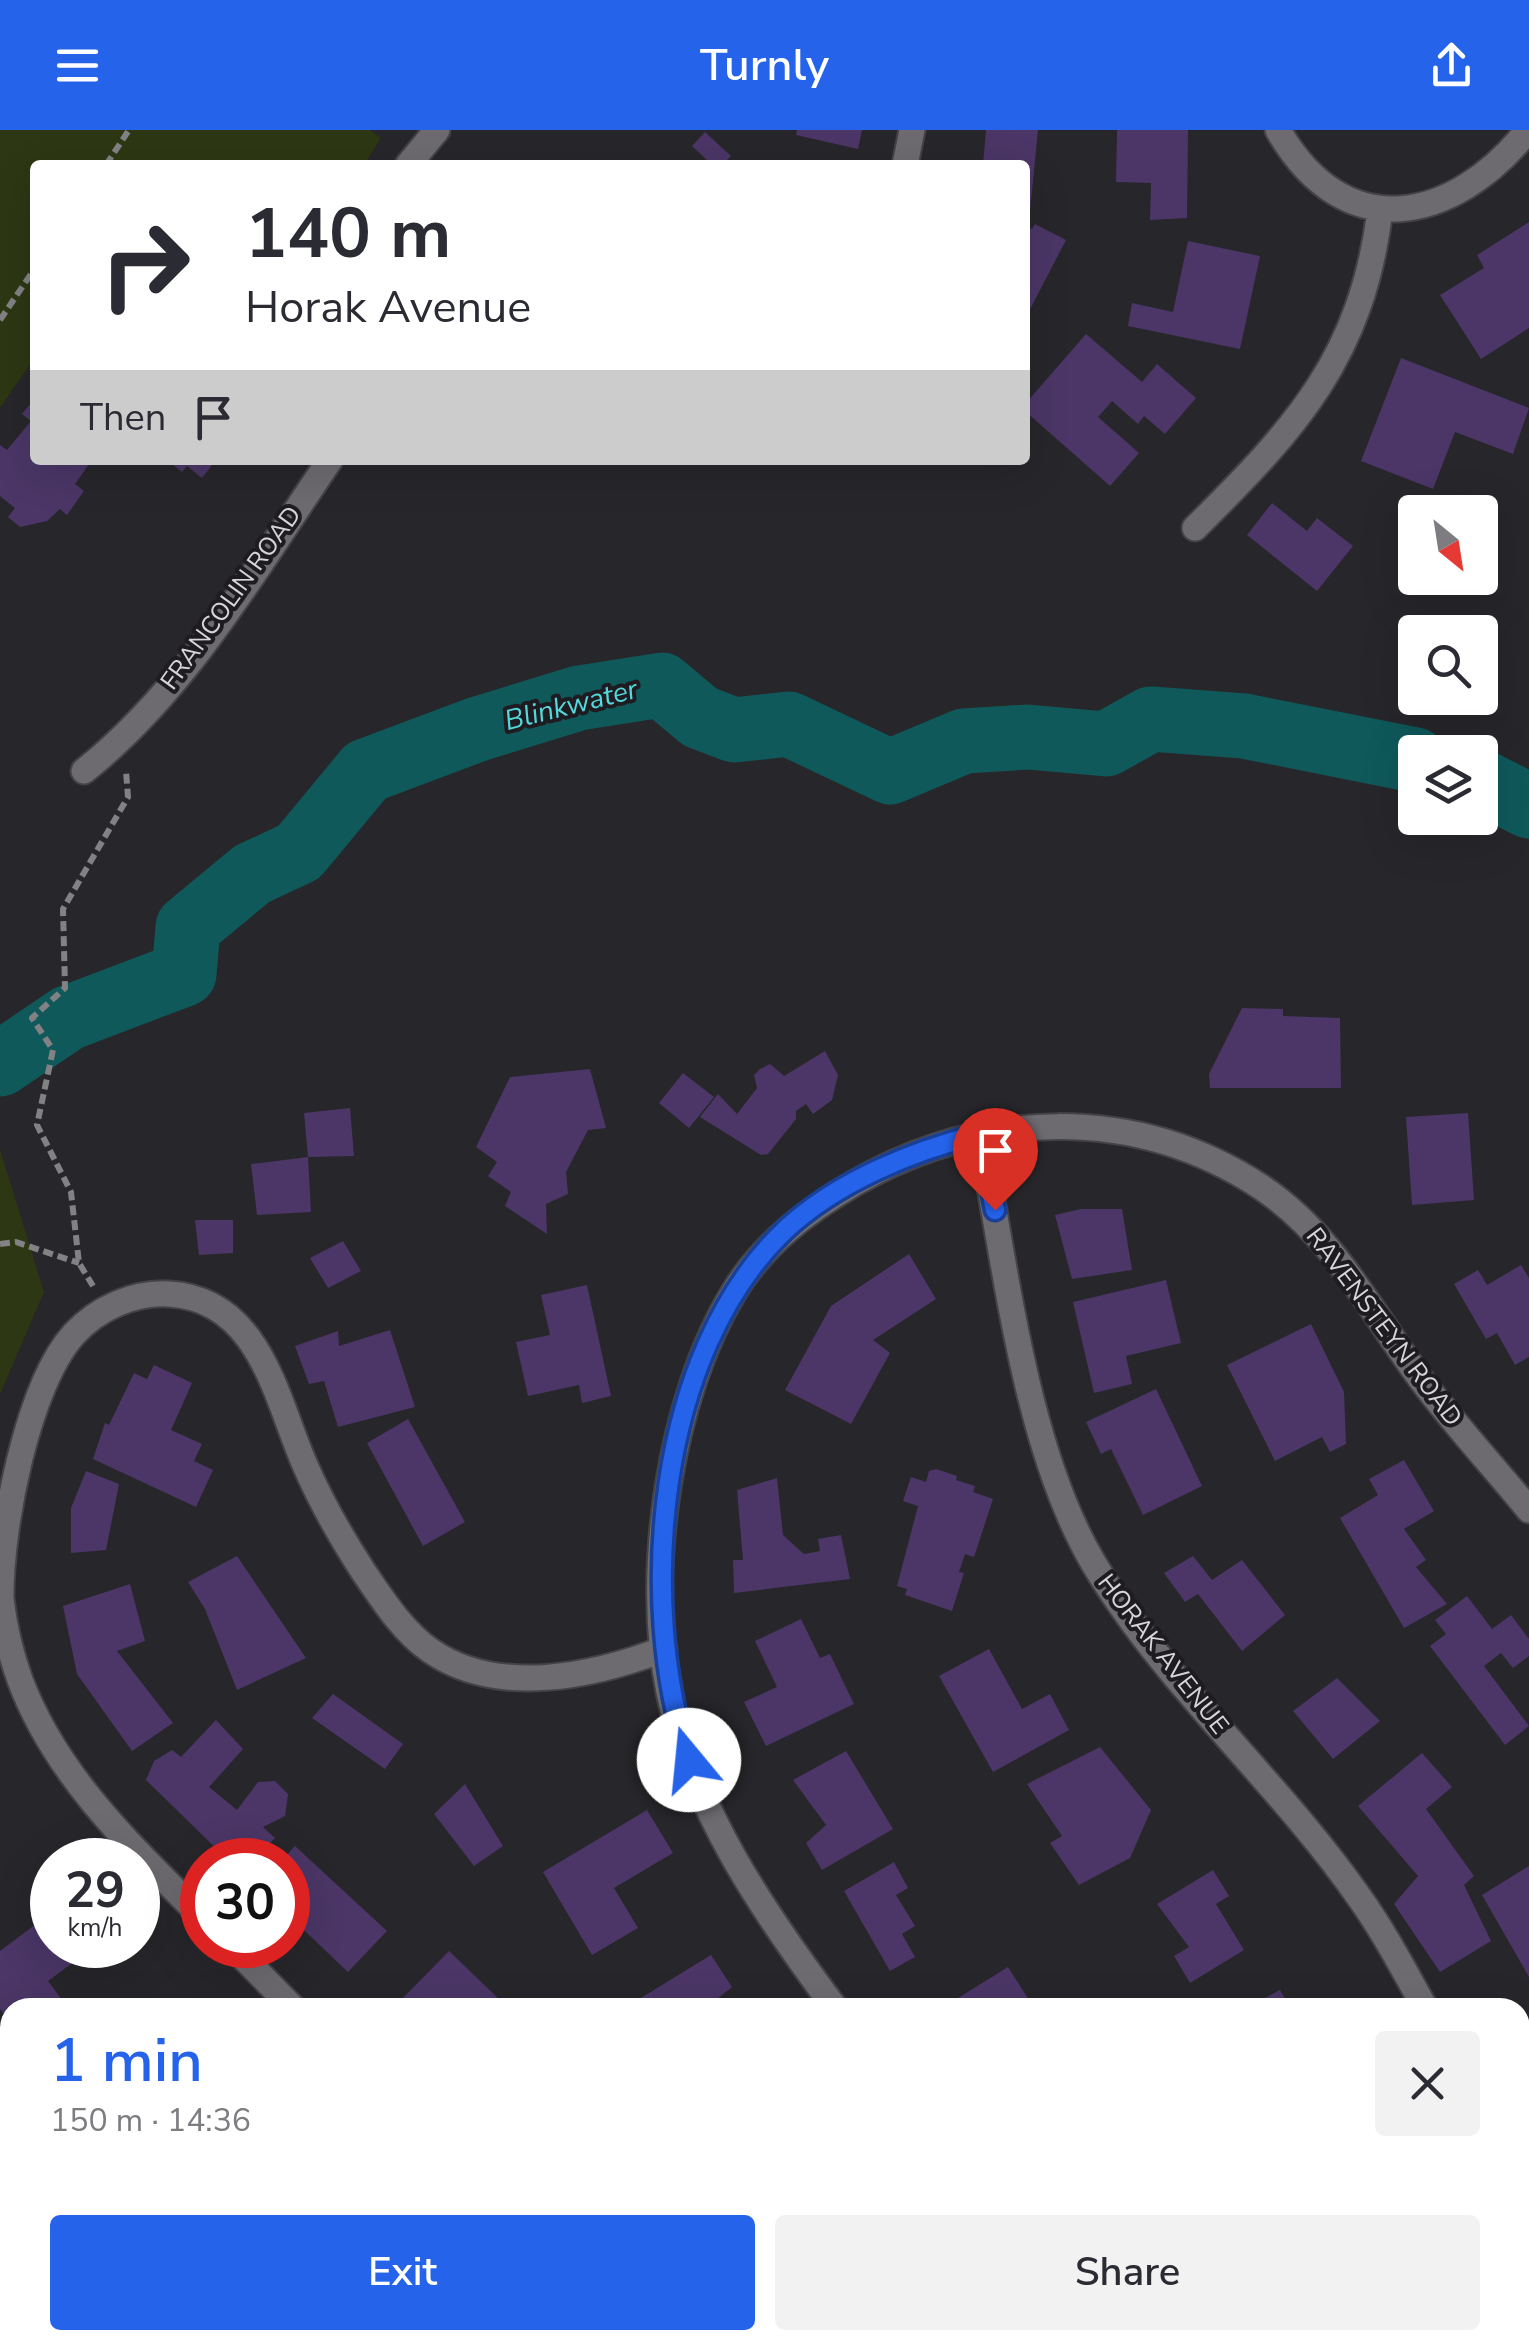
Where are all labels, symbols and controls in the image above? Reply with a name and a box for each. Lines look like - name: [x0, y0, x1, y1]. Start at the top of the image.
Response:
- text: Turnly: [700, 35, 829, 96]
- icon: menu: [50, 38, 105, 93]
- icon: share: [1424, 38, 1479, 93]
- text: 140 m: [245, 186, 451, 282]
- icon: right: [80, 200, 210, 330]
- text: Horak Avenue: [245, 277, 531, 338]
- icon: arrive: [186, 390, 241, 445]
- text: Then: [80, 392, 166, 443]
- north arrow: [1398, 495, 1498, 595]
- map controls: [1398, 495, 1498, 835]
- street label: FRANCOLIN ROAD: [153, 499, 309, 697]
- button: search: [1398, 615, 1498, 715]
- water label: Blinkwater: [500, 670, 642, 740]
- button: layers: [1398, 735, 1498, 835]
- pin: [953, 1108, 1038, 1211]
- icon: arrive: [968, 1123, 1023, 1178]
- street label: RAVENSTEYN ROAD: [1298, 1221, 1470, 1433]
- street label: HORAK AVENUE: [1090, 1567, 1236, 1741]
- position arrow: [637, 1708, 741, 1812]
- speed limit sign: 30: [180, 1838, 310, 1968]
- text: 29: [65, 1856, 125, 1925]
- text: km/h: [67, 1911, 123, 1945]
- text: 1 min: [50, 2020, 203, 2102]
- button: close: [1375, 2031, 1480, 2136]
- text: 150 m · 14:36: [50, 2099, 251, 2142]
- button: Exit: [50, 2215, 755, 2330]
- button: Share: [775, 2215, 1480, 2330]

